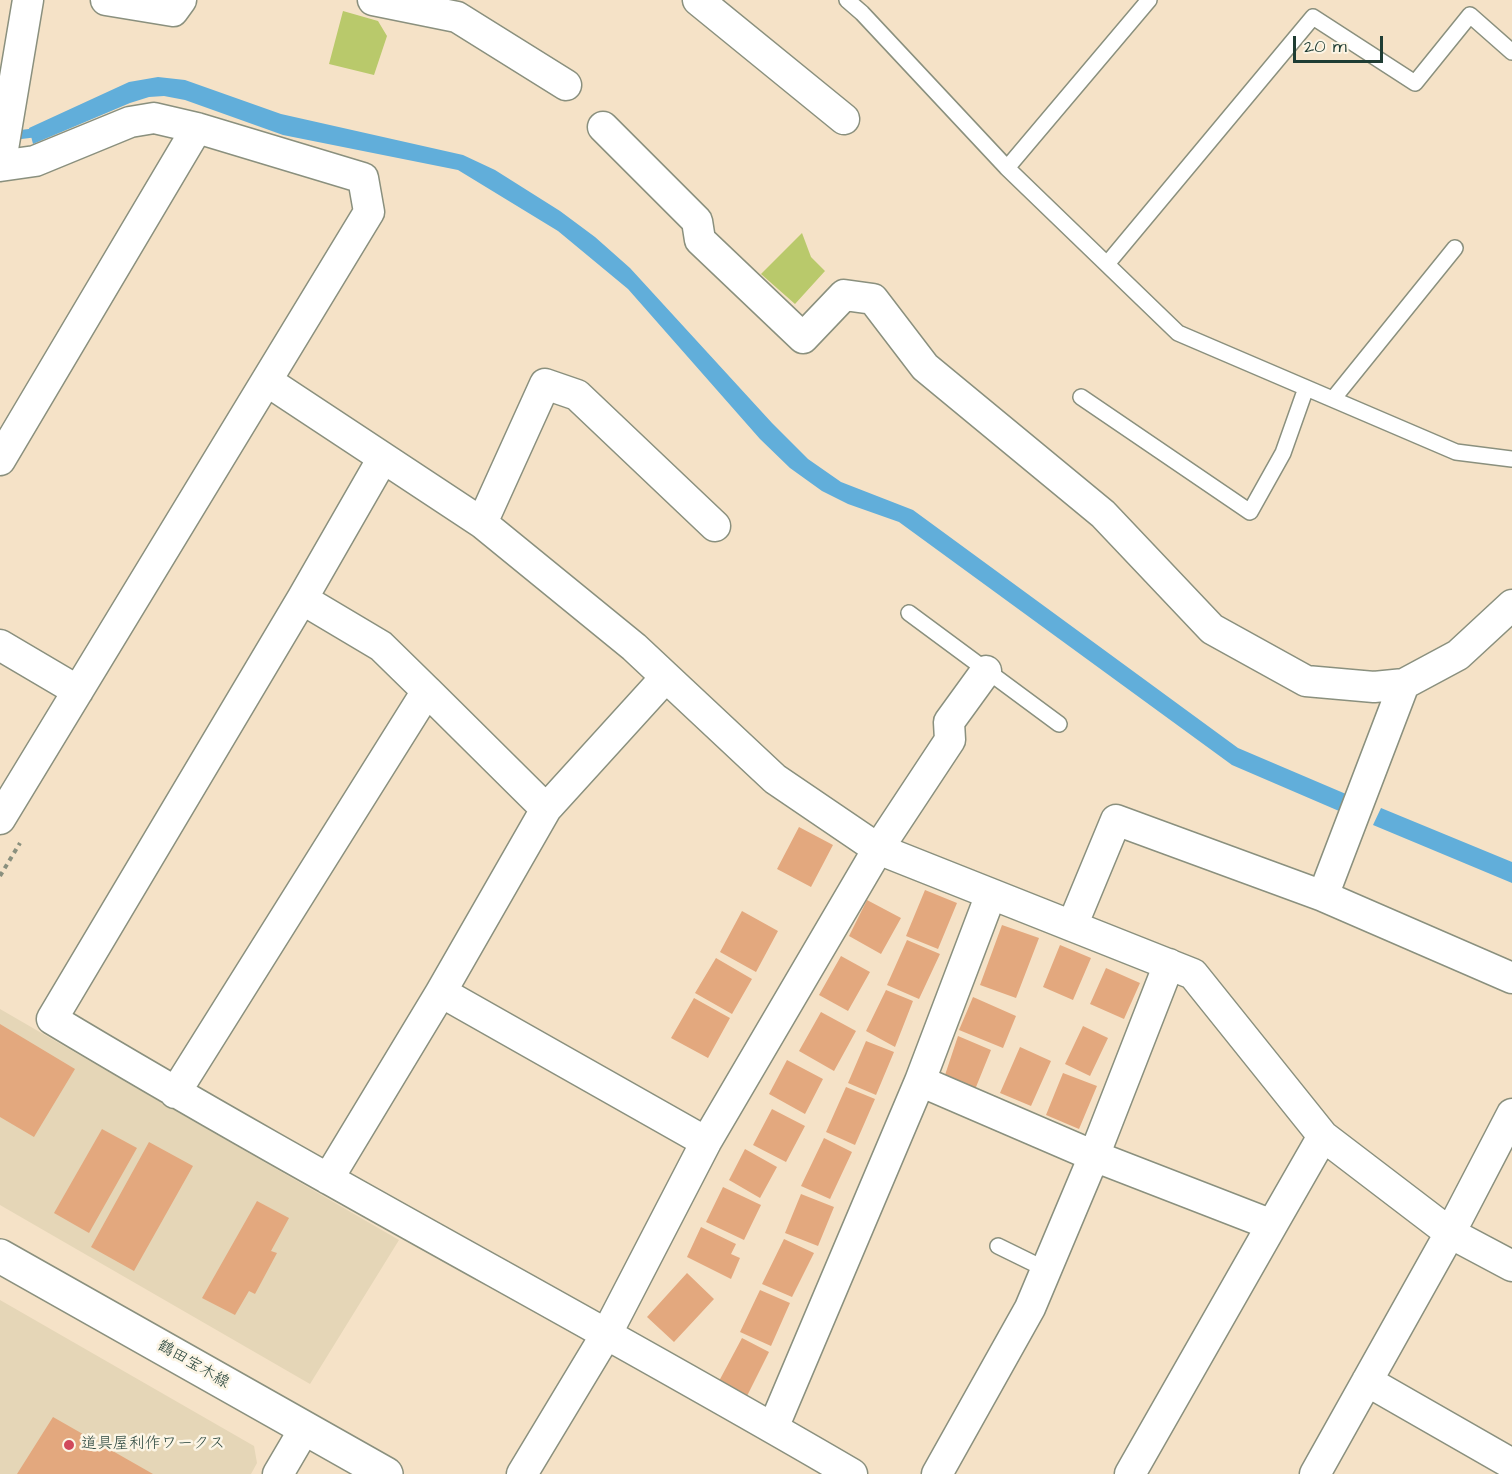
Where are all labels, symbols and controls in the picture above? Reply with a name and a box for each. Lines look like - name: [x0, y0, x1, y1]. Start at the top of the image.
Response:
- scale bar: [1296, 24, 1386, 62]
- text: 20 m: [1304, 34, 1347, 59]
- street label: 鶴田宝木線: [154, 1337, 232, 1393]
- place label: 道具屋利作ワークス: [81, 1435, 225, 1455]
- marker: 道具屋利作ワークス: [62, 1438, 76, 1452]

